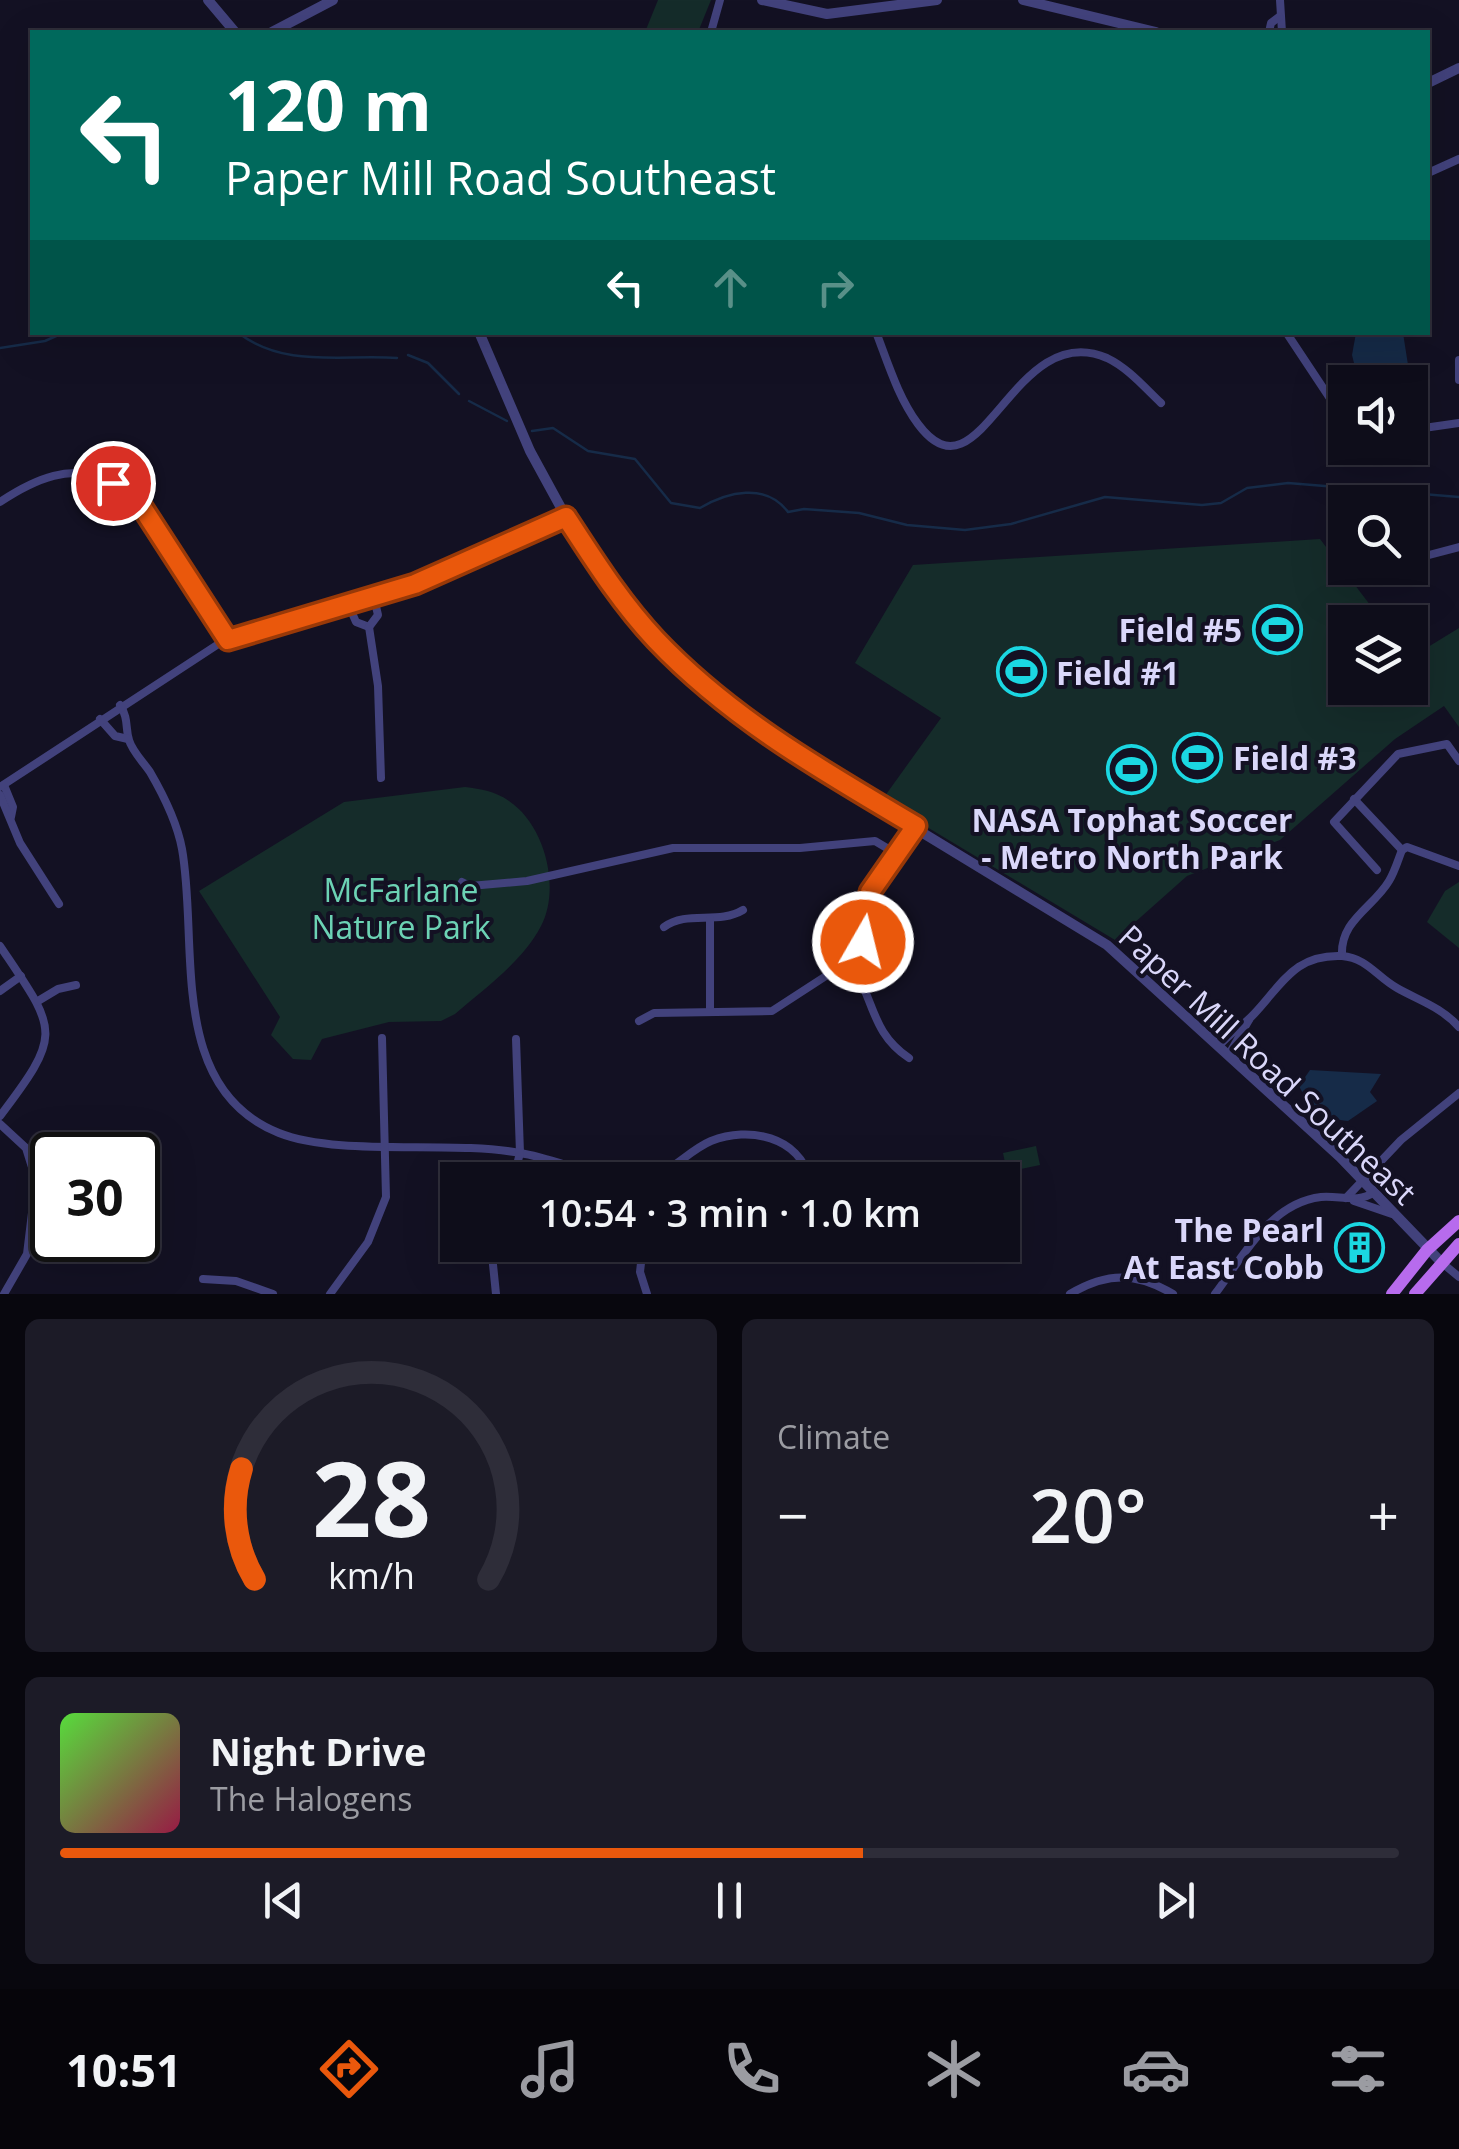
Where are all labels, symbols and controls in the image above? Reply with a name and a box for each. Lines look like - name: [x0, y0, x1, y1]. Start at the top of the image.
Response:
- text: 120 m: [225, 56, 432, 152]
- icon: left: [60, 70, 190, 200]
- text: Paper Mill Road Southeast: [225, 147, 776, 208]
- icon: left: [598, 260, 653, 315]
- icon: ahead: [703, 260, 758, 315]
- icon: right: [808, 260, 863, 315]
- map controls: [1328, 365, 1428, 705]
- button: sound: [1328, 365, 1428, 465]
- pin: [71, 441, 156, 526]
- icon: arrive: [86, 456, 141, 511]
- button: search: [1328, 485, 1428, 585]
- sports icon: Field #5: [1251, 603, 1303, 655]
- button: layers: [1328, 605, 1428, 705]
- place label: Field #5: [1118, 608, 1242, 651]
- sports icon: Field #1: [995, 646, 1047, 698]
- place label: Field #1: [1056, 651, 1180, 694]
- sports icon: Field #3: [1172, 731, 1224, 783]
- place label: Field #3: [1233, 736, 1357, 779]
- sports icon: NASA Tophat Soccer - Metro North Park: [1106, 743, 1158, 795]
- place label: NASA Tophat Soccer - Metro North Park: [971, 798, 1293, 878]
- park label: McFarlane Nature Park: [311, 868, 491, 948]
- position arrow: [811, 890, 915, 994]
- street label: Paper Mill Road Southeast: [1110, 915, 1426, 1213]
- speed limit sign: 30: [30, 1132, 160, 1262]
- text: 10:54 · 3 min · 1.0 km: [539, 1186, 921, 1238]
- place label: The Pearl At East Cobb: [1124, 1208, 1324, 1288]
- building icon: The Pearl At East Cobb: [1333, 1221, 1385, 1273]
- text: Climate: [777, 1415, 890, 1458]
- text: 28: [312, 1426, 430, 1567]
- text: 20°: [1029, 1463, 1147, 1565]
- text: −: [777, 1477, 808, 1552]
- text: +: [1368, 1477, 1399, 1552]
- text: km/h: [328, 1551, 414, 1599]
- text: Night Drive: [210, 1725, 426, 1777]
- text: The Halogens: [210, 1777, 412, 1820]
- icon: previous: [256, 1873, 311, 1928]
- icon: pause: [702, 1873, 757, 1928]
- icon: next: [1148, 1873, 1203, 1928]
- icon: directions: [314, 2034, 384, 2104]
- icon: music: [515, 2034, 585, 2104]
- icon: phone: [717, 2034, 787, 2104]
- icon: climate: [919, 2034, 989, 2104]
- icon: car: [1121, 2034, 1191, 2104]
- icon: filters: [1323, 2034, 1393, 2104]
- text: 10:51: [66, 2039, 182, 2100]

